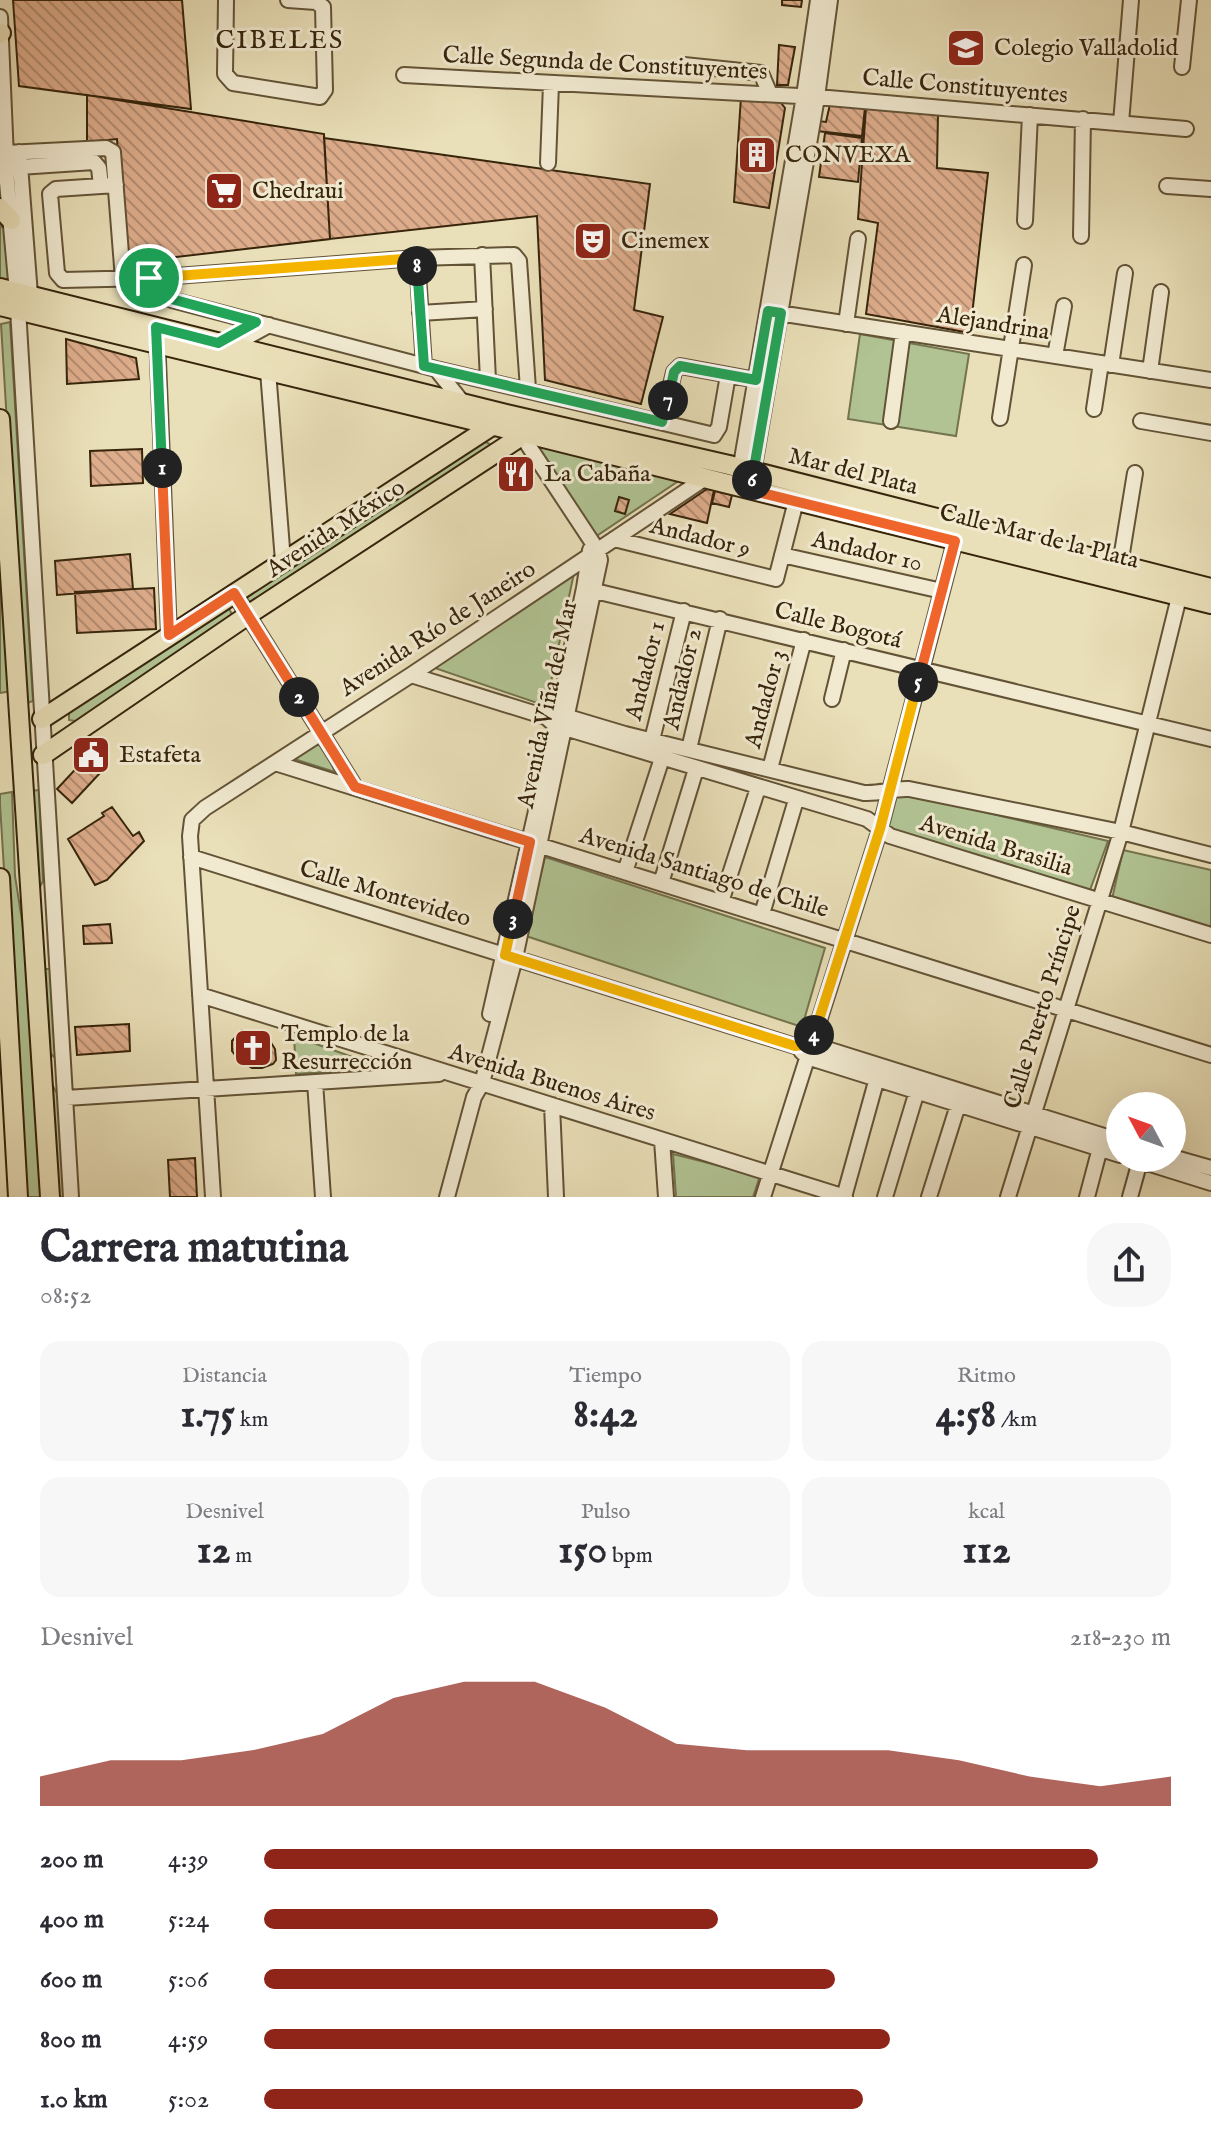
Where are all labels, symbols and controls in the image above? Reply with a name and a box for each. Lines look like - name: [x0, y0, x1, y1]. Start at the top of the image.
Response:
- district label: CIBELES: [216, 24, 344, 57]
- school or university icon: Colegio Valladolid: [945, 27, 987, 69]
- place label: Colegio Valladolid: [994, 33, 1179, 64]
- street label: Calle Segunda de Constituyentes: [442, 40, 768, 88]
- street label: Calle Constituyentes: [861, 63, 1069, 111]
- building icon: CONVEXA: [736, 134, 778, 176]
- place label: CONVEXA: [785, 140, 911, 171]
- supermarket icon: Chedraui: [203, 170, 245, 212]
- place label: Chedraui: [252, 176, 344, 207]
- theatre icon: Cinemex: [572, 220, 614, 262]
- place label: Cinemex: [621, 226, 710, 257]
- pin: [115, 244, 183, 312]
- pin: 8: [397, 246, 437, 286]
- text: 8: [413, 252, 421, 280]
- icon: arrive: [127, 256, 171, 300]
- street label: Alejandrina: [933, 300, 1052, 348]
- pin: 7: [648, 380, 688, 420]
- text: 7: [663, 386, 673, 414]
- street label: Mar del Plata: [785, 441, 921, 503]
- pin: 1: [142, 448, 182, 488]
- restaurant icon: La Cabaña: [495, 453, 537, 495]
- text: 1: [158, 454, 166, 482]
- place label: La Cabaña: [544, 459, 651, 490]
- pin: 6: [732, 460, 772, 500]
- text: 6: [747, 466, 757, 494]
- street label: Avenida México: [260, 473, 411, 586]
- street label: Calle Mar de la Plata: [936, 497, 1143, 577]
- street label: Andador 9: [646, 510, 753, 565]
- street label: Andador 10: [808, 524, 925, 580]
- street label: Avenida Río de Janeiro: [333, 554, 542, 705]
- street label: Calle Bogotá: [771, 595, 905, 657]
- street label: Avenida Viña del Mar: [511, 597, 585, 812]
- street label: Andador 1: [619, 618, 673, 725]
- street label: Andador 2: [656, 625, 710, 734]
- street label: Andador 3: [738, 646, 794, 753]
- pin: 5: [898, 662, 938, 702]
- text: 5: [914, 668, 922, 696]
- pin: 2: [279, 677, 319, 717]
- text: 2: [294, 683, 304, 711]
- public building icon: Estafeta: [70, 734, 112, 776]
- place label: Estafeta: [119, 740, 202, 771]
- street label: Avenida Brasilia: [915, 808, 1077, 884]
- street label: Avenida Santiago de Chile: [575, 820, 832, 926]
- street label: Calle Montevideo: [296, 853, 475, 935]
- pin: 3: [493, 899, 533, 939]
- street label: Calle Puerto Príncipe: [997, 901, 1089, 1113]
- text: 3: [509, 905, 517, 933]
- pin: 4: [794, 1015, 834, 1055]
- place label: Templo de la Resurrección: [281, 1019, 412, 1078]
- text: 4: [809, 1021, 819, 1049]
- church icon: Templo de la Resurrección: [232, 1027, 274, 1069]
- street label: Avenida Buenos Aires: [444, 1037, 659, 1129]
- north arrow: [1106, 1092, 1186, 1172]
- map controls: [1106, 1092, 1186, 1172]
- text: Carrera matutina: [40, 1221, 348, 1277]
- button: share: [1087, 1223, 1171, 1307]
- text: 08:52: [40, 1279, 91, 1312]
- text: Distancia: [182, 1362, 267, 1390]
- text: Tiempo: [569, 1362, 642, 1390]
- text: Ritmo: [957, 1362, 1016, 1390]
- text: 1.75: [180, 1390, 235, 1441]
- text: 8:42: [573, 1390, 638, 1441]
- text: 4:58: [936, 1390, 996, 1441]
- text: km: [235, 1406, 269, 1434]
- text: /km: [996, 1406, 1037, 1434]
- text: Desnivel: [185, 1498, 264, 1526]
- text: Pulso: [581, 1498, 630, 1526]
- text: kcal: [968, 1498, 1005, 1526]
- text: 12: [197, 1526, 230, 1577]
- text: 150: [558, 1526, 607, 1577]
- text: 112: [962, 1526, 1011, 1577]
- text: m: [230, 1542, 252, 1570]
- text: bpm: [607, 1542, 653, 1570]
- text: Desnivel: [40, 1621, 133, 1654]
- text: 218–230 m: [1070, 1621, 1171, 1654]
- text: 200 m: [40, 1843, 104, 1876]
- text: 4:39: [168, 1843, 209, 1876]
- text: 400 m: [40, 1903, 104, 1936]
- text: 5:24: [168, 1903, 209, 1936]
- text: 600 m: [40, 1963, 102, 1996]
- text: 5:06: [168, 1963, 208, 1996]
- text: 800 m: [40, 2023, 102, 2056]
- text: 4:59: [168, 2023, 208, 2056]
- text: 1.0 km: [40, 2083, 108, 2116]
- text: 5:02: [168, 2083, 209, 2116]

